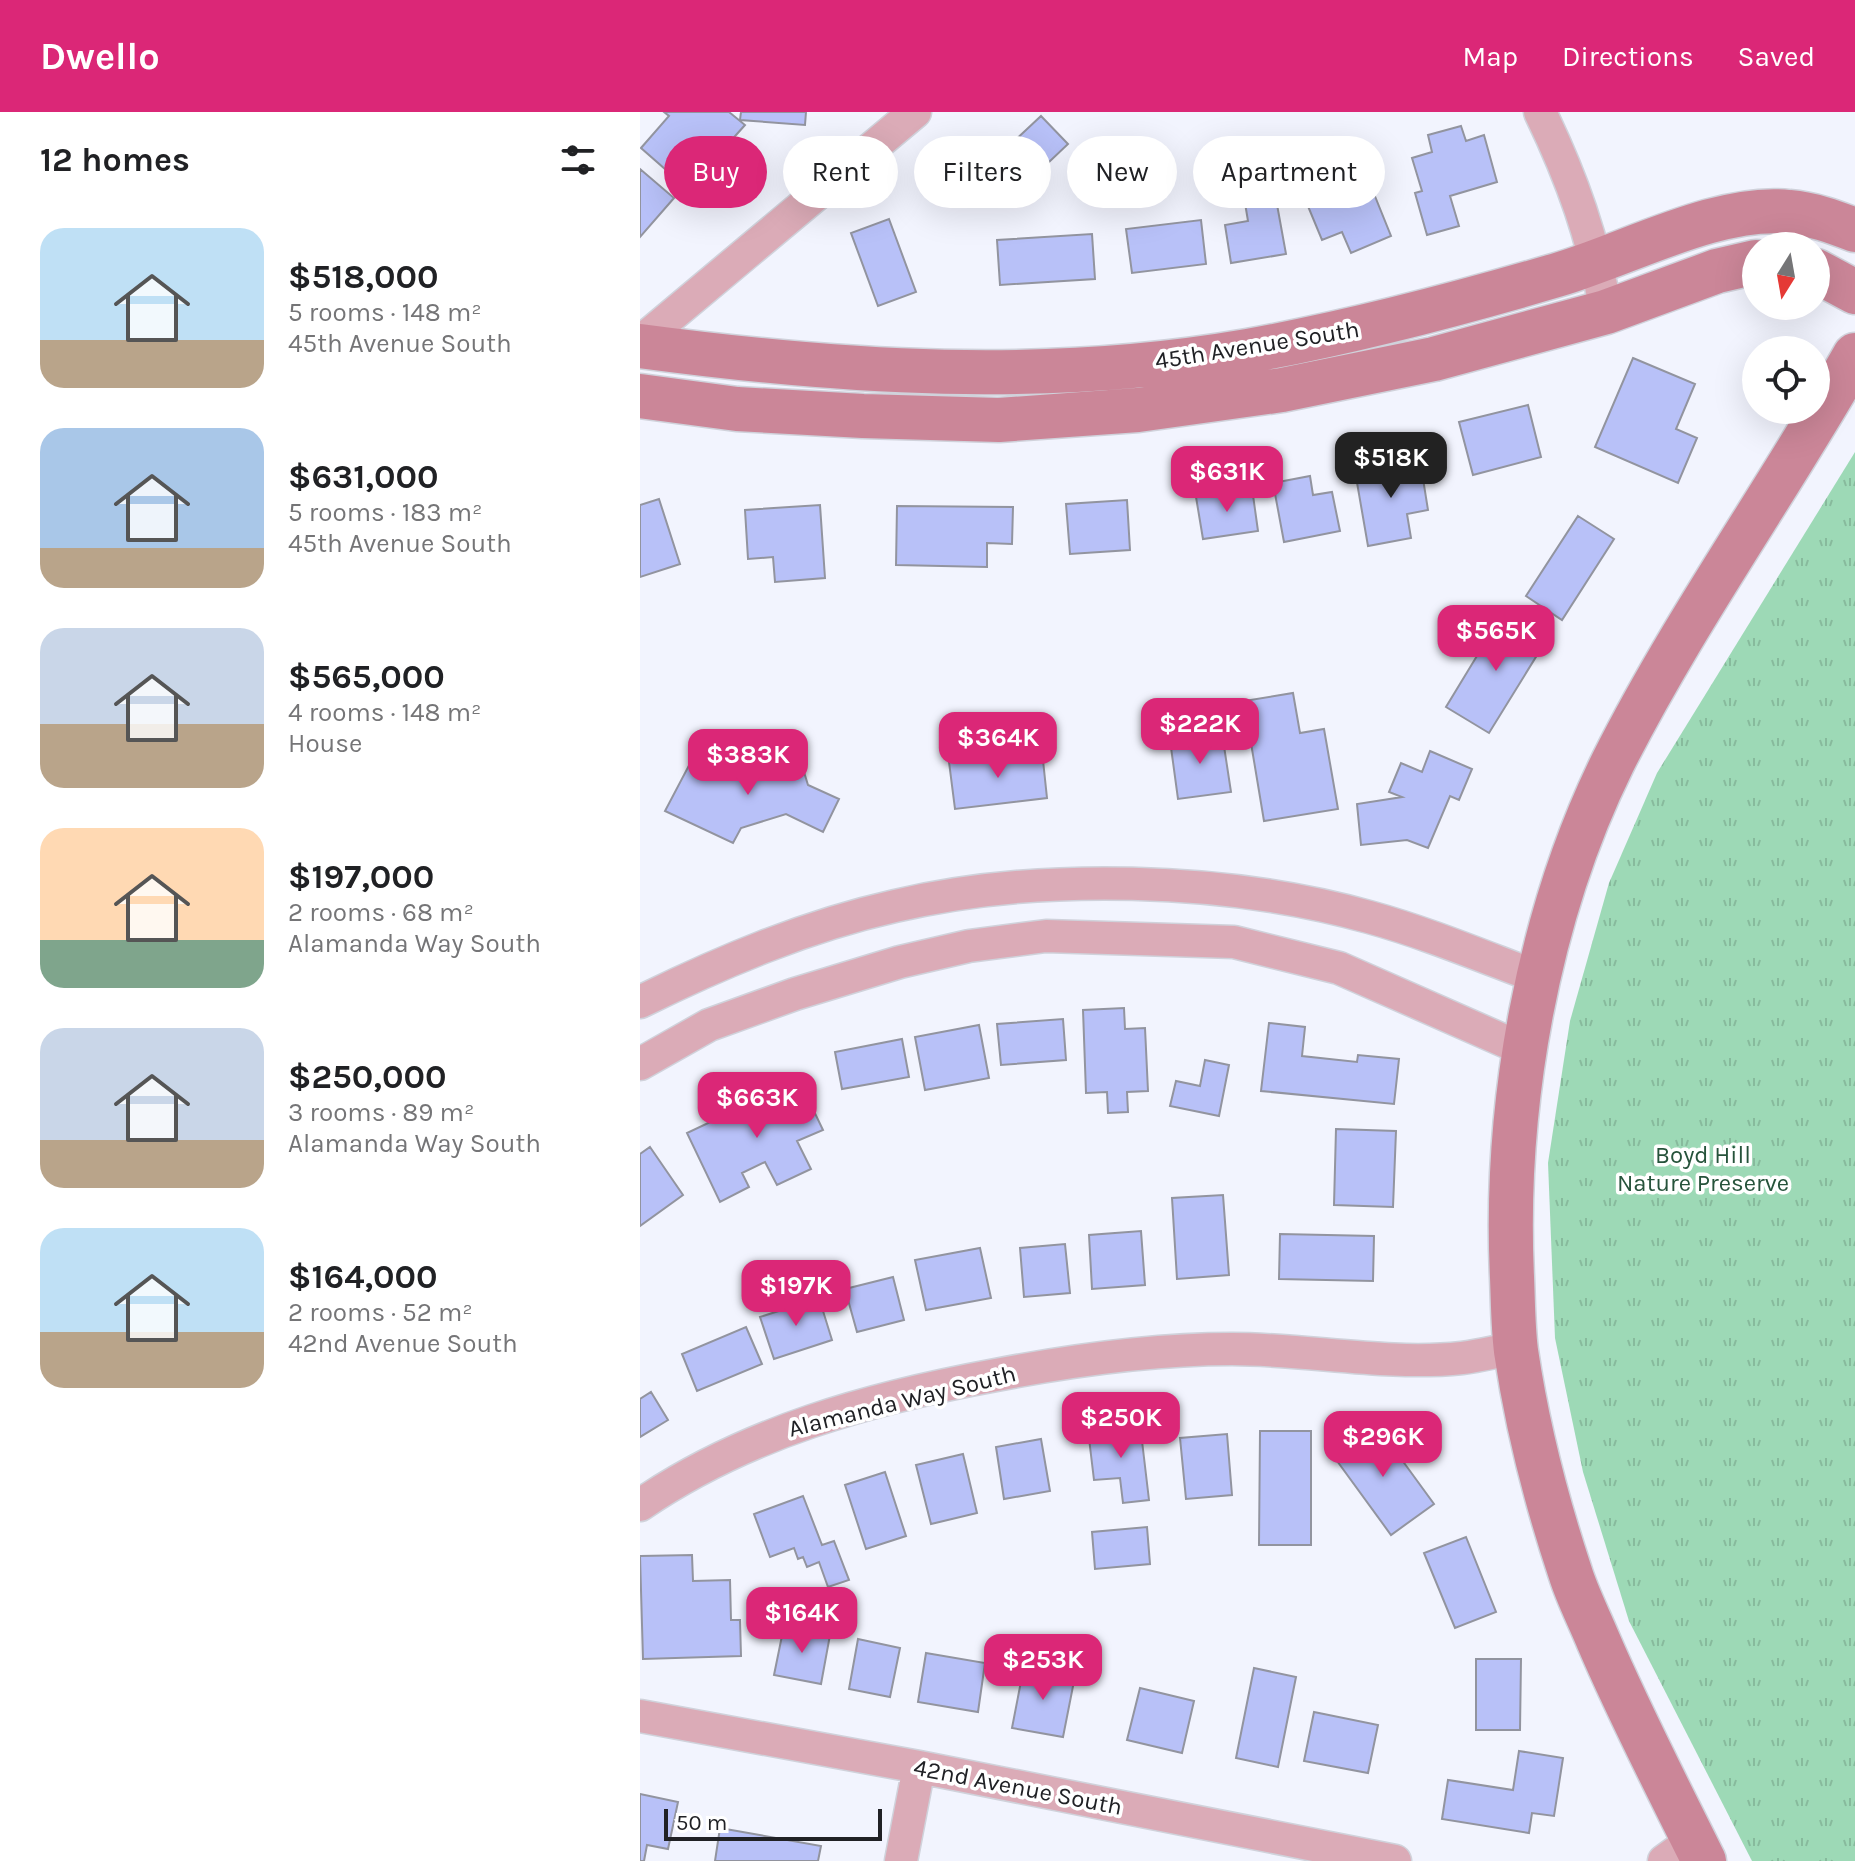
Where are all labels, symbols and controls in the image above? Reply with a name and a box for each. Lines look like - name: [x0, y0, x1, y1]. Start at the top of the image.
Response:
- text: Dwello: [40, 34, 160, 79]
- text: Map: [1463, 40, 1518, 73]
- text: Directions: [1562, 40, 1694, 73]
- text: Saved: [1738, 40, 1815, 73]
- chip: Buy: [664, 136, 767, 208]
- chip: Rent: [783, 136, 898, 208]
- chip: Filters: [914, 136, 1051, 208]
- chip: New: [1067, 136, 1177, 208]
- chip: Apartment: [1193, 136, 1385, 208]
- icon: filters: [556, 138, 600, 182]
- text: 12 homes: [40, 140, 190, 180]
- north arrow: [1742, 232, 1830, 320]
- map controls: [1742, 232, 1830, 424]
- text: $518,000: [288, 257, 438, 297]
- icon: home: [104, 260, 200, 356]
- text: 5 rooms · 148 m²: [288, 297, 482, 328]
- street label: 45th Avenue South: [1153, 315, 1361, 375]
- text: 45th Avenue South: [288, 328, 512, 359]
- button: locate: [1742, 336, 1830, 424]
- pin: $518K: [1335, 432, 1447, 500]
- text: $518K: [1353, 442, 1429, 473]
- pin: $631K: [1171, 446, 1283, 514]
- text: $631K: [1189, 456, 1265, 487]
- text: $631,000: [288, 457, 438, 497]
- icon: home: [104, 460, 200, 556]
- text: 5 rooms · 183 m²: [288, 497, 483, 528]
- text: 45th Avenue South: [288, 528, 512, 559]
- pin: $565K: [1440, 605, 1552, 673]
- text: $565K: [1456, 615, 1536, 646]
- text: $565,000: [288, 657, 445, 697]
- icon: home: [104, 660, 200, 756]
- text: 4 rooms · 148 m²: [288, 697, 482, 728]
- pin: $222K: [1144, 698, 1256, 766]
- text: $222K: [1159, 708, 1241, 739]
- pin: $364K: [942, 712, 1054, 780]
- text: $364K: [957, 722, 1039, 753]
- text: House: [288, 728, 362, 759]
- pin: $383K: [692, 729, 804, 797]
- text: $383K: [706, 739, 790, 770]
- text: $197,000: [288, 857, 434, 897]
- icon: home: [104, 860, 200, 956]
- text: 2 rooms · 68 m²: [288, 897, 474, 928]
- text: Alamanda Way South: [288, 928, 541, 959]
- text: $250,000: [288, 1057, 446, 1097]
- icon: home: [104, 1060, 200, 1156]
- pin: $663K: [701, 1072, 813, 1140]
- text: $663K: [716, 1082, 798, 1113]
- text: 3 rooms · 89 m²: [288, 1097, 474, 1128]
- text: Alamanda Way South: [288, 1128, 541, 1159]
- park label: Boyd Hill Nature Preserve: [1617, 1141, 1789, 1197]
- text: $164,000: [288, 1257, 438, 1297]
- icon: home: [104, 1260, 200, 1356]
- pin: $197K: [740, 1260, 852, 1328]
- text: $197K: [760, 1270, 832, 1301]
- text: 2 rooms · 52 m²: [288, 1297, 473, 1328]
- text: 42nd Avenue South: [288, 1328, 518, 1359]
- street label: Alamanda Way South: [785, 1359, 1019, 1443]
- pin: $250K: [1065, 1392, 1177, 1460]
- text: $250K: [1080, 1402, 1162, 1433]
- pin: $296K: [1327, 1411, 1439, 1479]
- text: $296K: [1342, 1421, 1424, 1452]
- pin: $164K: [746, 1587, 858, 1655]
- text: $164K: [764, 1597, 840, 1628]
- pin: $253K: [987, 1634, 1099, 1702]
- text: $253K: [1002, 1644, 1084, 1675]
- street label: 42nd Avenue South: [911, 1753, 1125, 1821]
- scale bar: [664, 1805, 882, 1841]
- text: 50 m: [676, 1810, 727, 1836]

